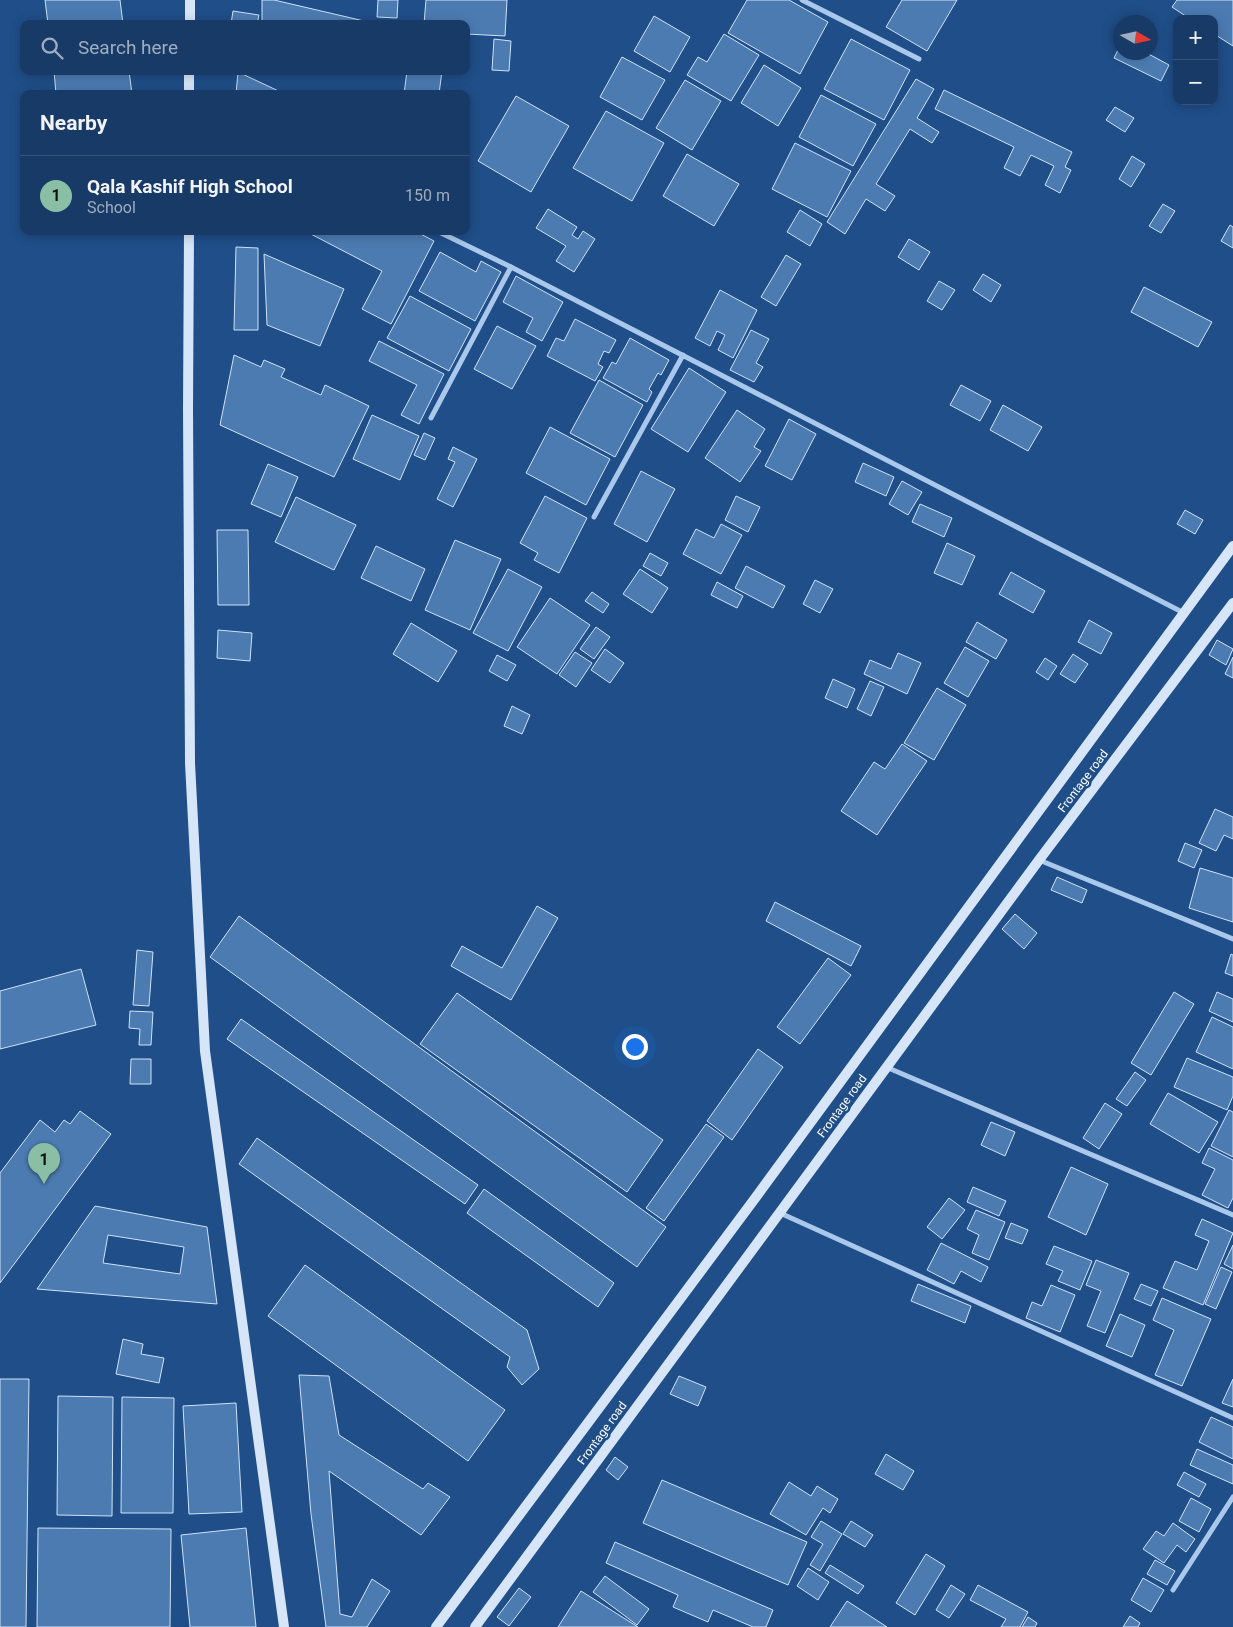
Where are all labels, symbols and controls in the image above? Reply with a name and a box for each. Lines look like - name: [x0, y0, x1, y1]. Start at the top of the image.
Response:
- north arrow: [1113, 15, 1158, 60]
- map controls: [1173, 15, 1218, 105]
- button: +: [1173, 15, 1218, 60]
- search box: [20, 20, 470, 75]
- icon: search: [38, 34, 66, 62]
- text: Search here: [78, 36, 178, 59]
- button: −: [1173, 60, 1218, 105]
- text: Nearby: [40, 111, 107, 135]
- text: Qala Kashif High School: [87, 175, 293, 198]
- text: 1: [51, 186, 61, 205]
- text: 150 m: [405, 186, 450, 205]
- text: School: [87, 198, 136, 217]
- street label: Frontage road: [1055, 747, 1111, 815]
- your location: [622, 1034, 648, 1060]
- street label: Frontage road: [814, 1072, 870, 1140]
- pin: 1: [28, 1143, 60, 1184]
- street label: Frontage road: [574, 1399, 630, 1467]

